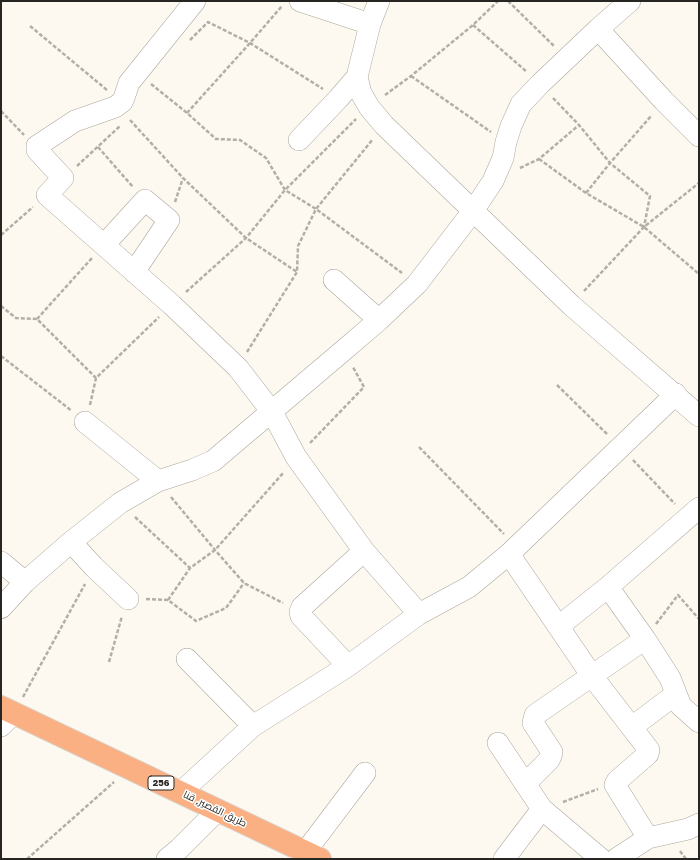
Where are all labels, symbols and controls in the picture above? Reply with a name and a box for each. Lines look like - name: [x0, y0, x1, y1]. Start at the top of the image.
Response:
- road number: 256: [148, 776, 174, 790]
- street label: طريق القصير, قنا: [181, 788, 249, 830]

